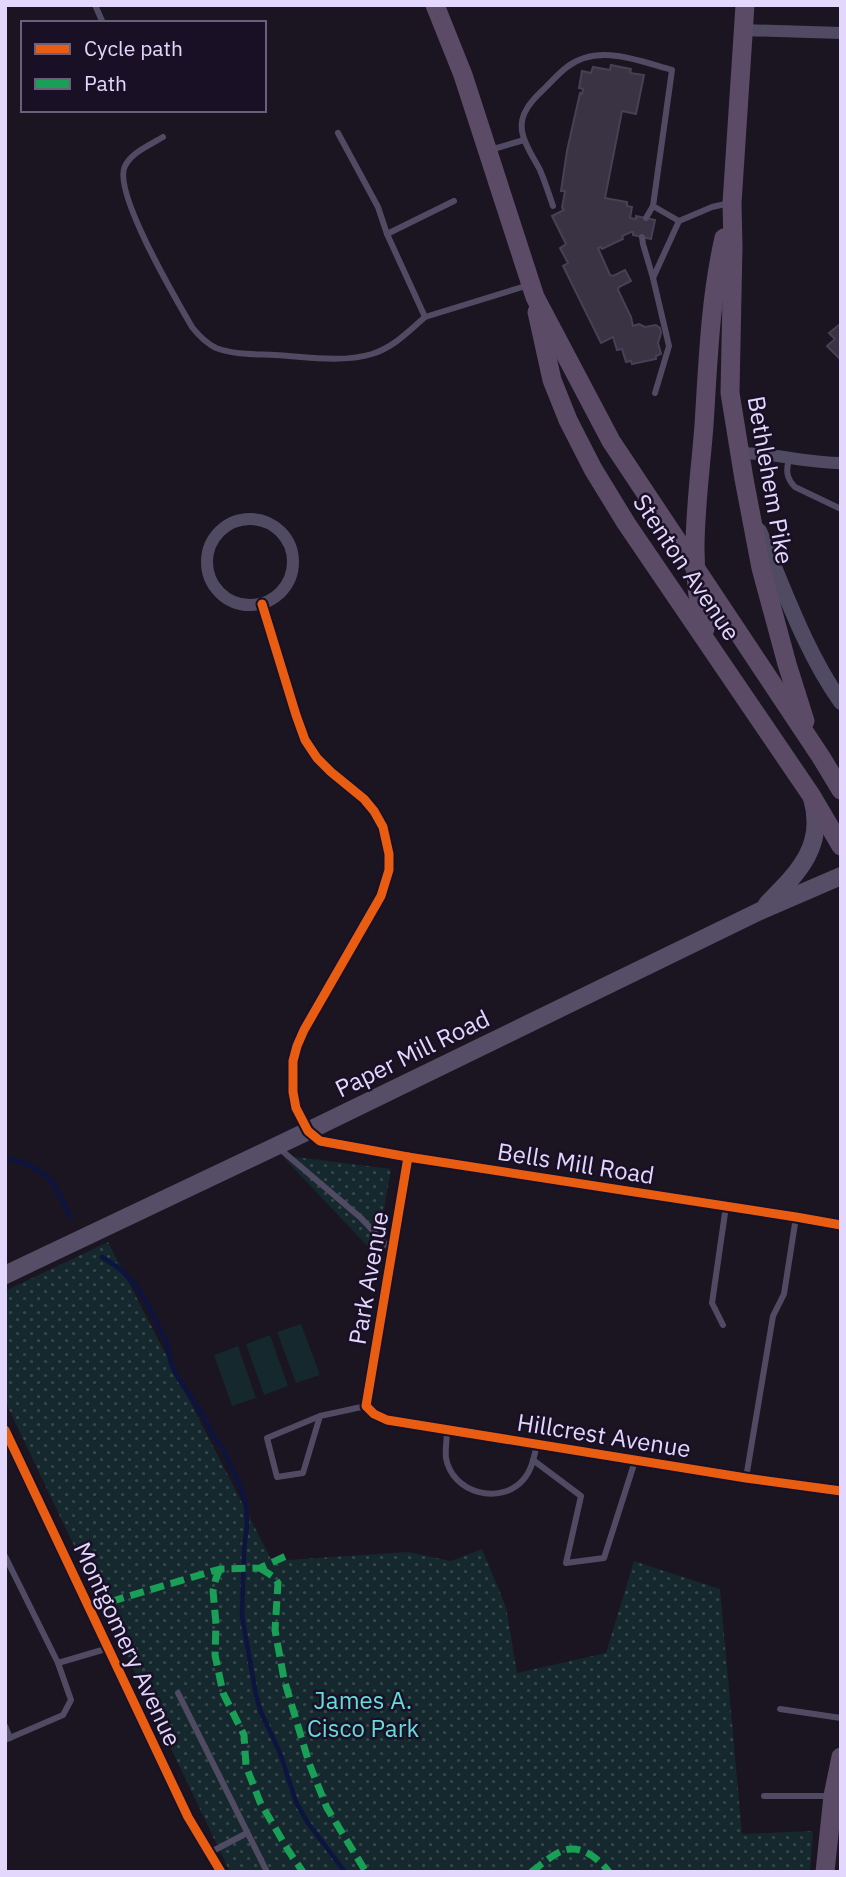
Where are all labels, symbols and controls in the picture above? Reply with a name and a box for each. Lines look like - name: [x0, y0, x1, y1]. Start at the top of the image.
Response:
- legend: [21, 21, 266, 112]
- text: Cycle path: [84, 34, 183, 62]
- text: Path: [84, 69, 127, 97]
- street label: Bethlehem Pike: [740, 394, 802, 566]
- street label: Stenton Avenue: [626, 487, 748, 647]
- street label: Paper Mill Road: [330, 1002, 494, 1104]
- street label: Bells Mill Road: [495, 1135, 657, 1191]
- street label: Park Avenue: [341, 1209, 395, 1347]
- street label: Hillcrest Avenue: [515, 1405, 693, 1465]
- street label: Montgomery Avenue: [67, 1537, 189, 1751]
- park label: James A. Cisco Park: [307, 1684, 419, 1744]

